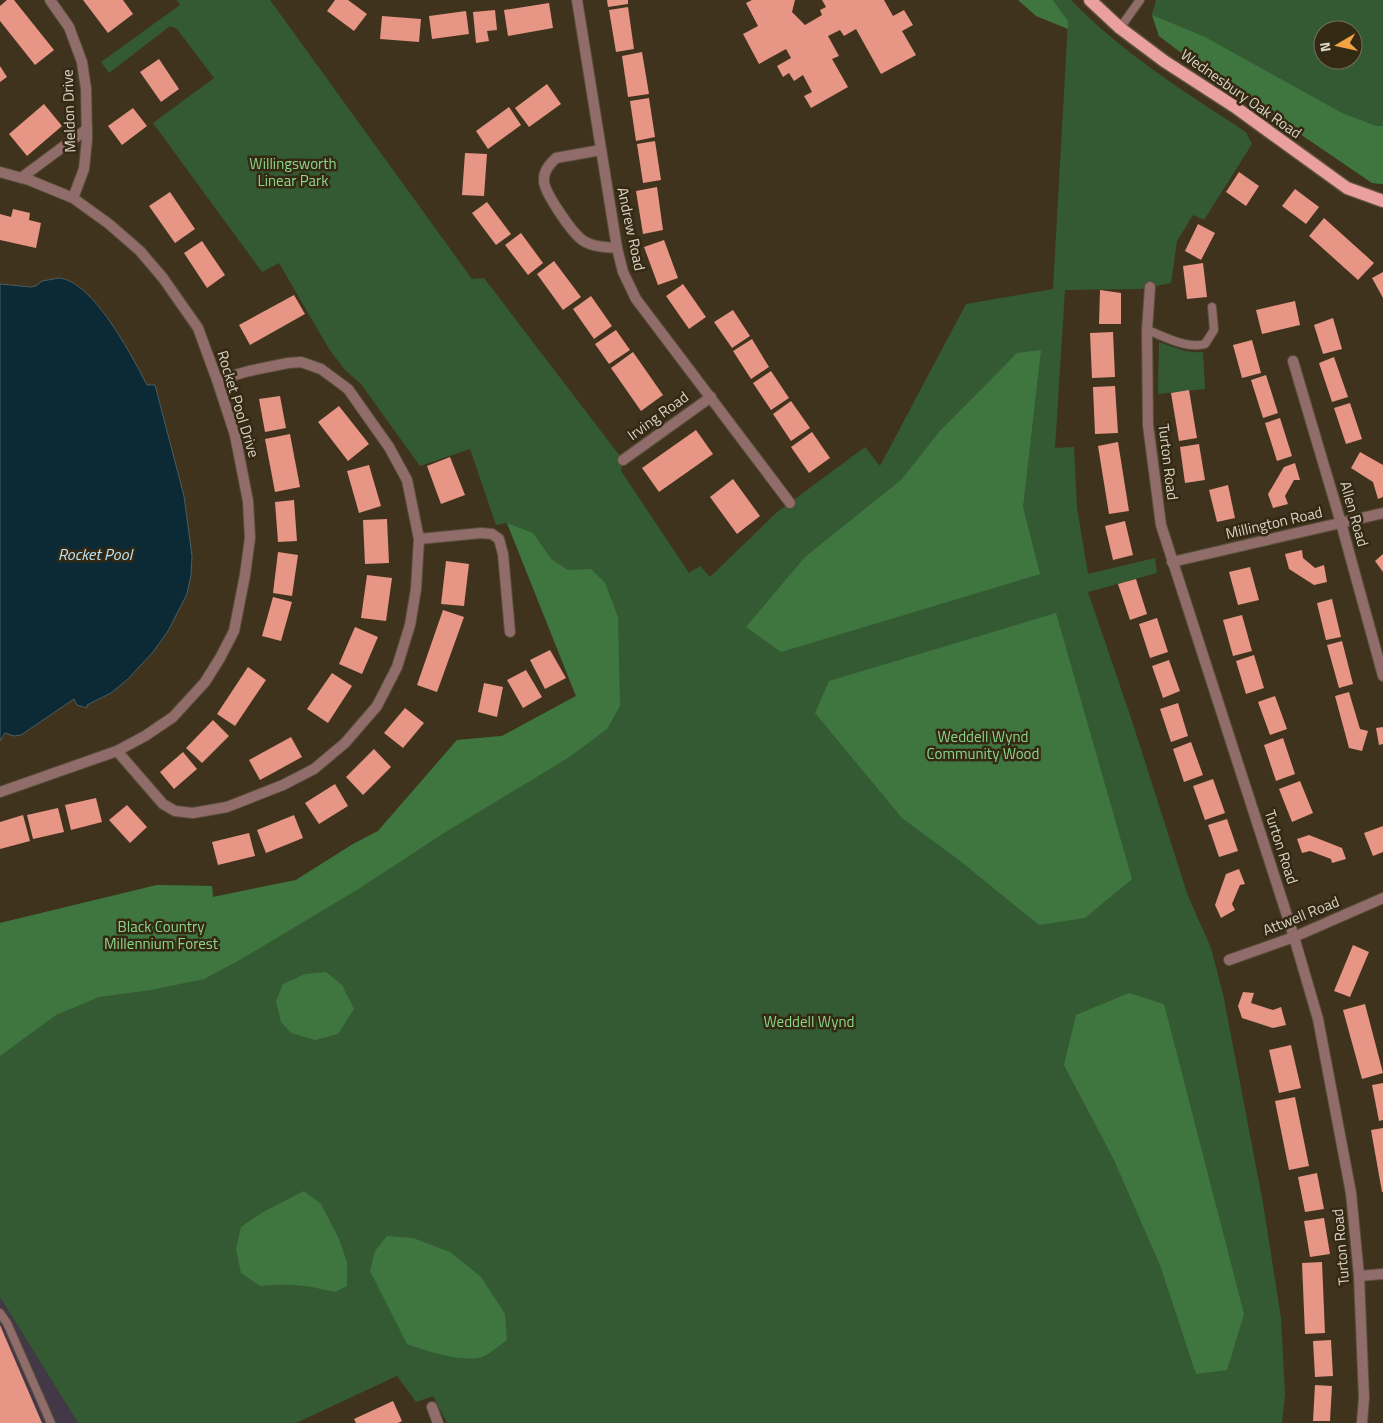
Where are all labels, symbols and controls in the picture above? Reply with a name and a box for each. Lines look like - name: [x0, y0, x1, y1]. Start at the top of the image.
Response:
- north arrow: [1313, 20, 1363, 70]
- text: N: [1314, 41, 1336, 54]
- street label: Wednesbury Oak Road: [1176, 43, 1306, 144]
- street label: Meldon Drive: [56, 69, 81, 153]
- park label: Willingsworth Linear Park: [249, 152, 337, 192]
- street label: Andrew Road: [611, 185, 652, 273]
- street label: Rocket Pool Drive: [211, 347, 266, 460]
- street label: Irving Road: [622, 385, 693, 446]
- street label: Turton Road: [1152, 422, 1185, 501]
- street label: Allen Road: [1334, 478, 1375, 549]
- street label: Millington Road: [1223, 500, 1325, 545]
- water label: Rocket Pool: [58, 542, 134, 566]
- park label: Weddell Wynd Community Wood: [927, 725, 1039, 765]
- street label: Turton Road: [1259, 807, 1304, 887]
- street label: Attwell Road: [1259, 890, 1343, 941]
- park label: Black Country Millennium Forest: [104, 915, 219, 955]
- park label: Weddell Wynd: [764, 1010, 854, 1033]
- street label: Turton Road: [1326, 1208, 1355, 1286]

